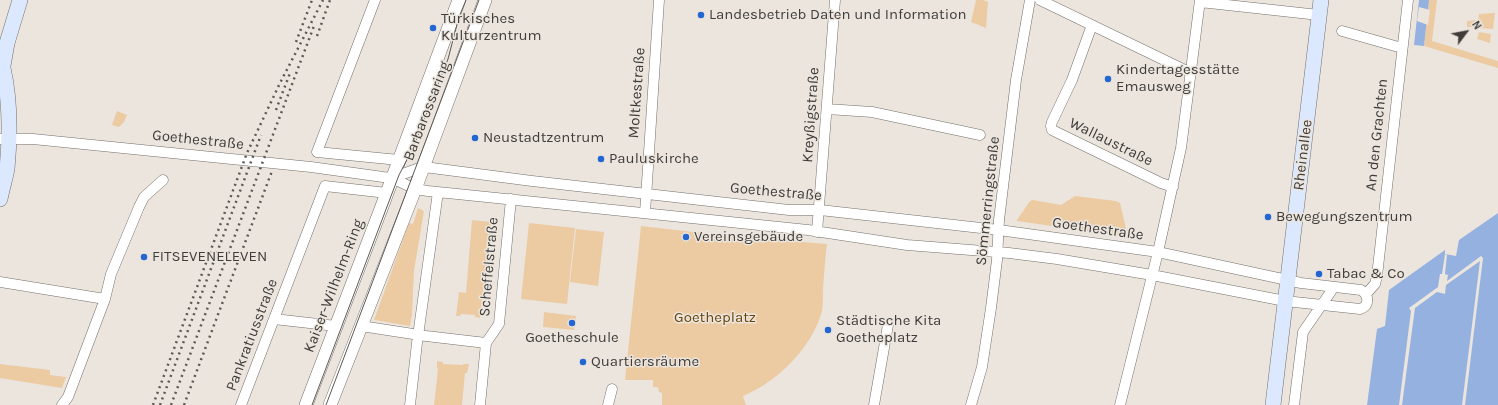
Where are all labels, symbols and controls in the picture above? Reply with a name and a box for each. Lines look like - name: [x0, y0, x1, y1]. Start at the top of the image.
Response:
- place label: Landesbetrieb Daten und Information: [709, 6, 966, 24]
- place label: Türkisches Kulturzentrum: [441, 10, 542, 45]
- marker: Landesbetrieb Daten und Information: [696, 10, 706, 20]
- north arrow: [1446, 12, 1486, 52]
- text: N: [1469, 19, 1484, 32]
- marker: Türkisches Kulturzentrum: [428, 23, 438, 33]
- street label: Moltkestraße: [625, 47, 649, 139]
- street label: Barbarossaring: [400, 59, 454, 163]
- place label: Kindertagesstätte Emausweg: [1116, 61, 1239, 96]
- street label: Kreyßigstraße: [799, 67, 823, 163]
- marker: Kindertagesstätte Emausweg: [1103, 74, 1113, 84]
- street label: An den Grachten: [1362, 78, 1392, 192]
- street label: Wallaustraße: [1066, 114, 1156, 170]
- street label: Rheinallee: [1290, 118, 1316, 192]
- street label: Goethestraße: [151, 126, 245, 154]
- place label: Neustadtzentrum: [483, 129, 604, 147]
- marker: Neustadtzentrum: [470, 133, 480, 143]
- street label: Sömmerringstraße: [972, 135, 1004, 267]
- place label: Pauluskirche: [609, 150, 699, 168]
- marker: Pauluskirche: [596, 154, 606, 164]
- street label: Goethestraße: [729, 179, 823, 205]
- place label: Bewegungszentrum: [1276, 208, 1413, 226]
- marker: Bewegungszentrum: [1263, 212, 1273, 222]
- street label: Goethestraße: [1051, 214, 1145, 244]
- street label: Scheffelstraße: [476, 216, 502, 318]
- street label: Kaiser-Wilhelm-Ring: [300, 217, 368, 355]
- place label: Vereinsgebäude: [694, 228, 803, 246]
- marker: Vereinsgebäude: [681, 232, 691, 242]
- place label: FITSEVENELEVEN: [152, 248, 267, 266]
- marker: FITSEVENELEVEN: [139, 252, 149, 262]
- place label: Tabac & Co: [1327, 265, 1405, 283]
- marker: Tabac & Co: [1314, 269, 1324, 279]
- street label: Pankratiusstraße: [222, 276, 282, 394]
- park label: Goetheplatz: [674, 309, 756, 327]
- place label: Städtische Kita Goetheplatz: [836, 312, 941, 347]
- marker: Goetheschule: [567, 318, 577, 328]
- marker: Städtische Kita Goetheplatz: [823, 325, 833, 335]
- place label: Goetheschule: [525, 329, 619, 347]
- place label: Quartiersräume: [591, 353, 699, 371]
- marker: Quartiersräume: [578, 357, 588, 367]

